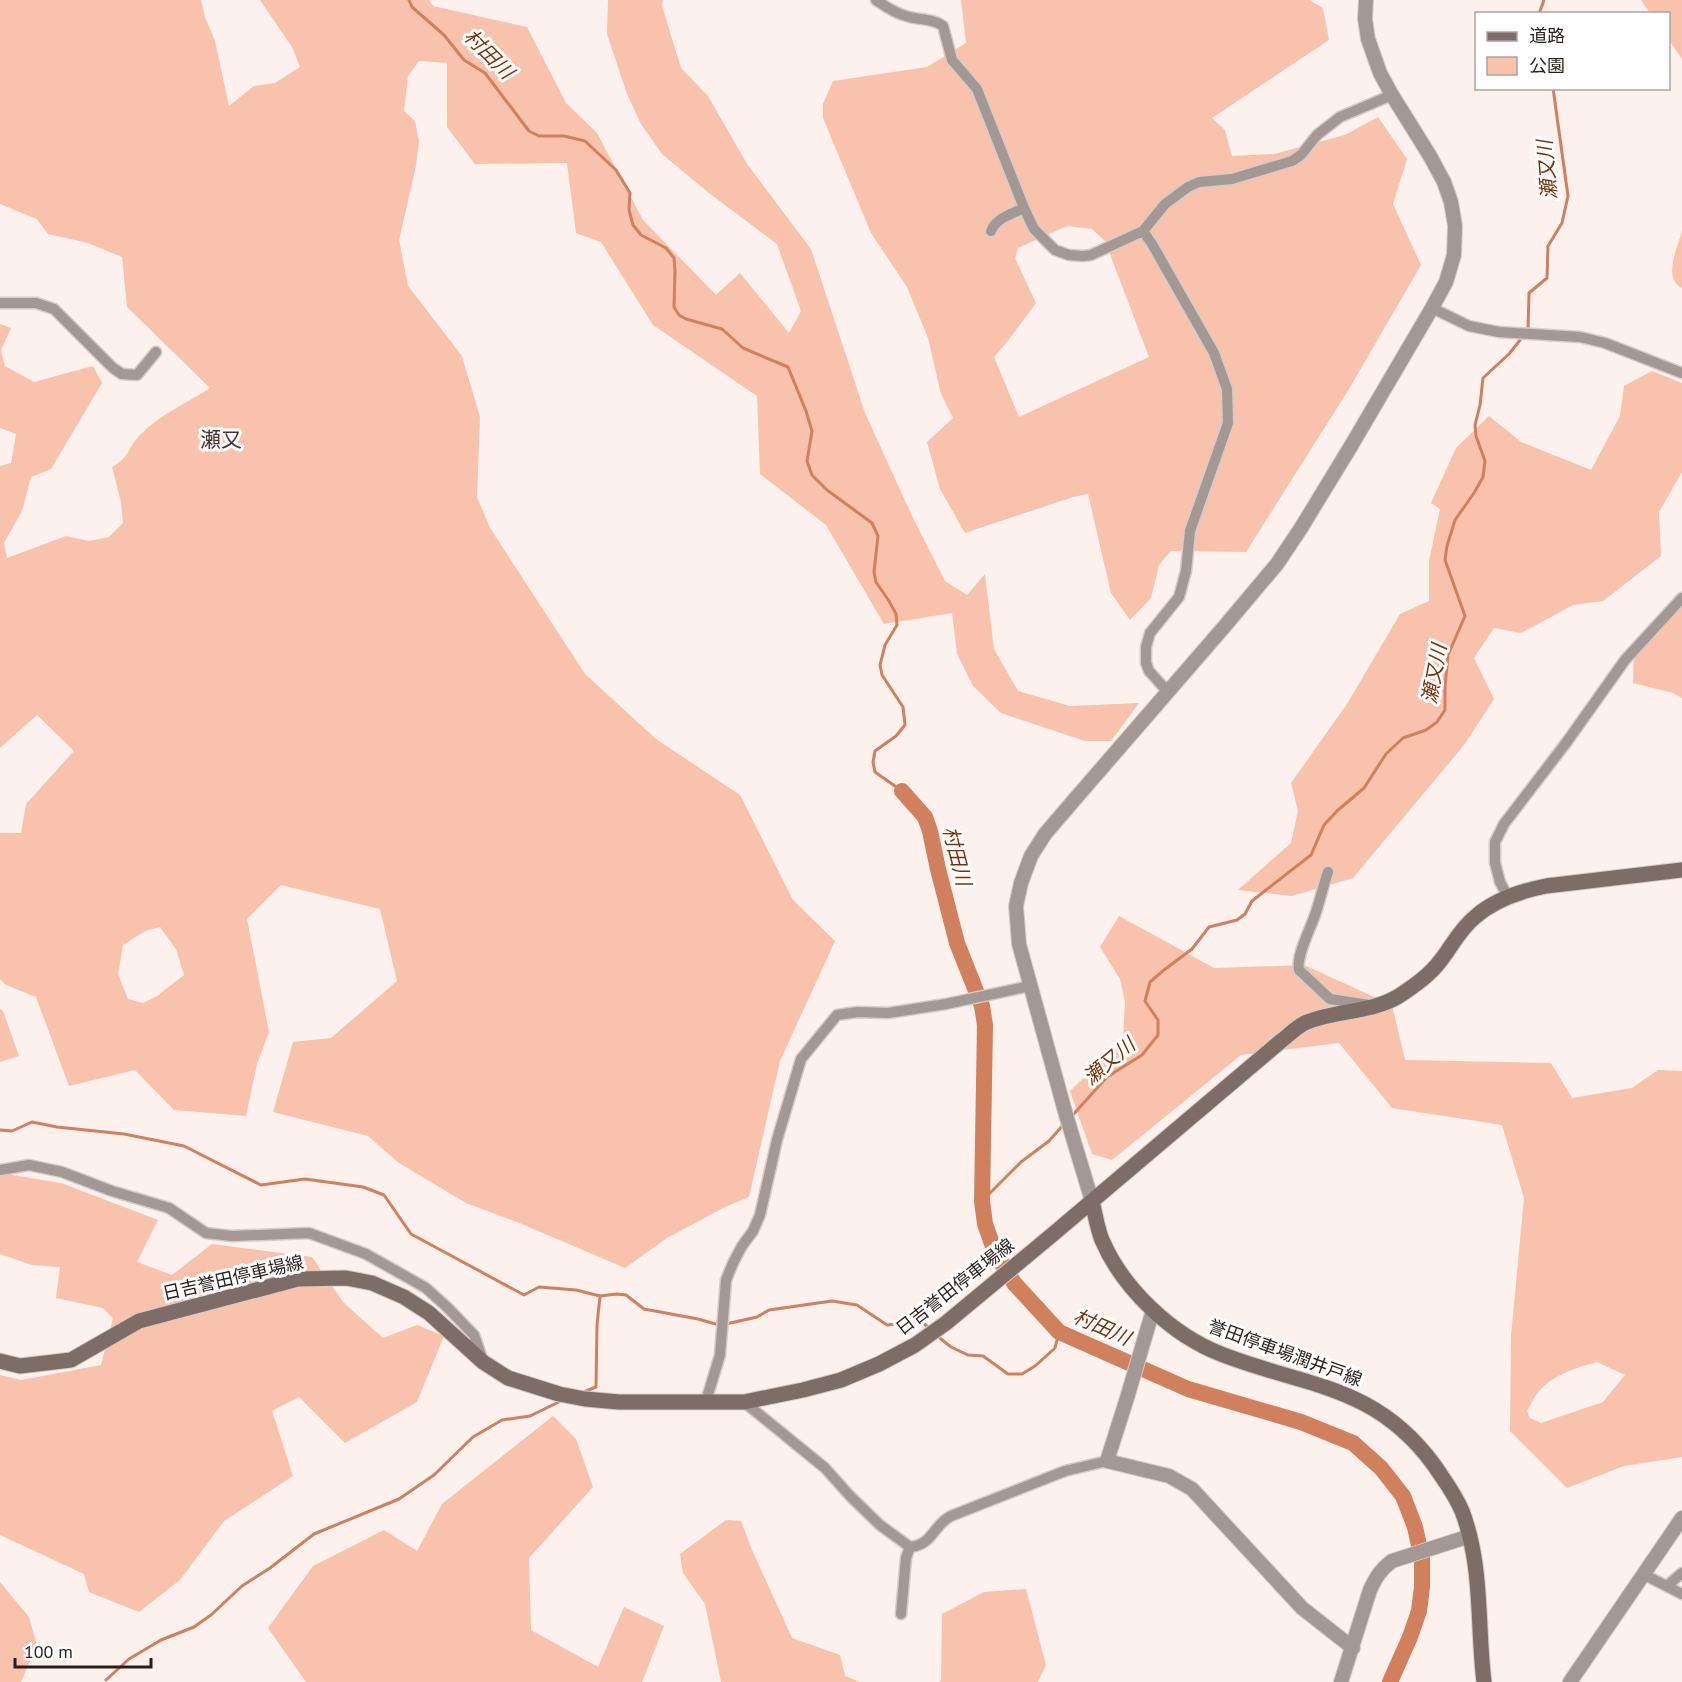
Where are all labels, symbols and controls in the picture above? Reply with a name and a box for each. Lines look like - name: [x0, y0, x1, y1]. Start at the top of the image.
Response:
- legend: [1475, 12, 1670, 90]
- water label: 村田川: [459, 24, 521, 86]
- text: 道路: [1529, 24, 1565, 47]
- text: 公園: [1529, 54, 1565, 77]
- water label: 瀬又川: [1531, 137, 1563, 201]
- district label: 瀬又: [200, 426, 242, 453]
- water label: 瀬又川: [1416, 640, 1452, 706]
- water label: 村田川: [937, 824, 977, 890]
- water label: 瀬又川: [1078, 1030, 1142, 1090]
- street label: 日吉誉田停車場線: [891, 1233, 1019, 1340]
- street label: 日吉誉田停車場線: [160, 1250, 306, 1305]
- water label: 村田川: [1069, 1303, 1137, 1352]
- street label: 誉田停車場潤井戸線: [1205, 1314, 1365, 1391]
- scale bar: [15, 1631, 152, 1669]
- text: 100 m: [24, 1640, 73, 1663]

